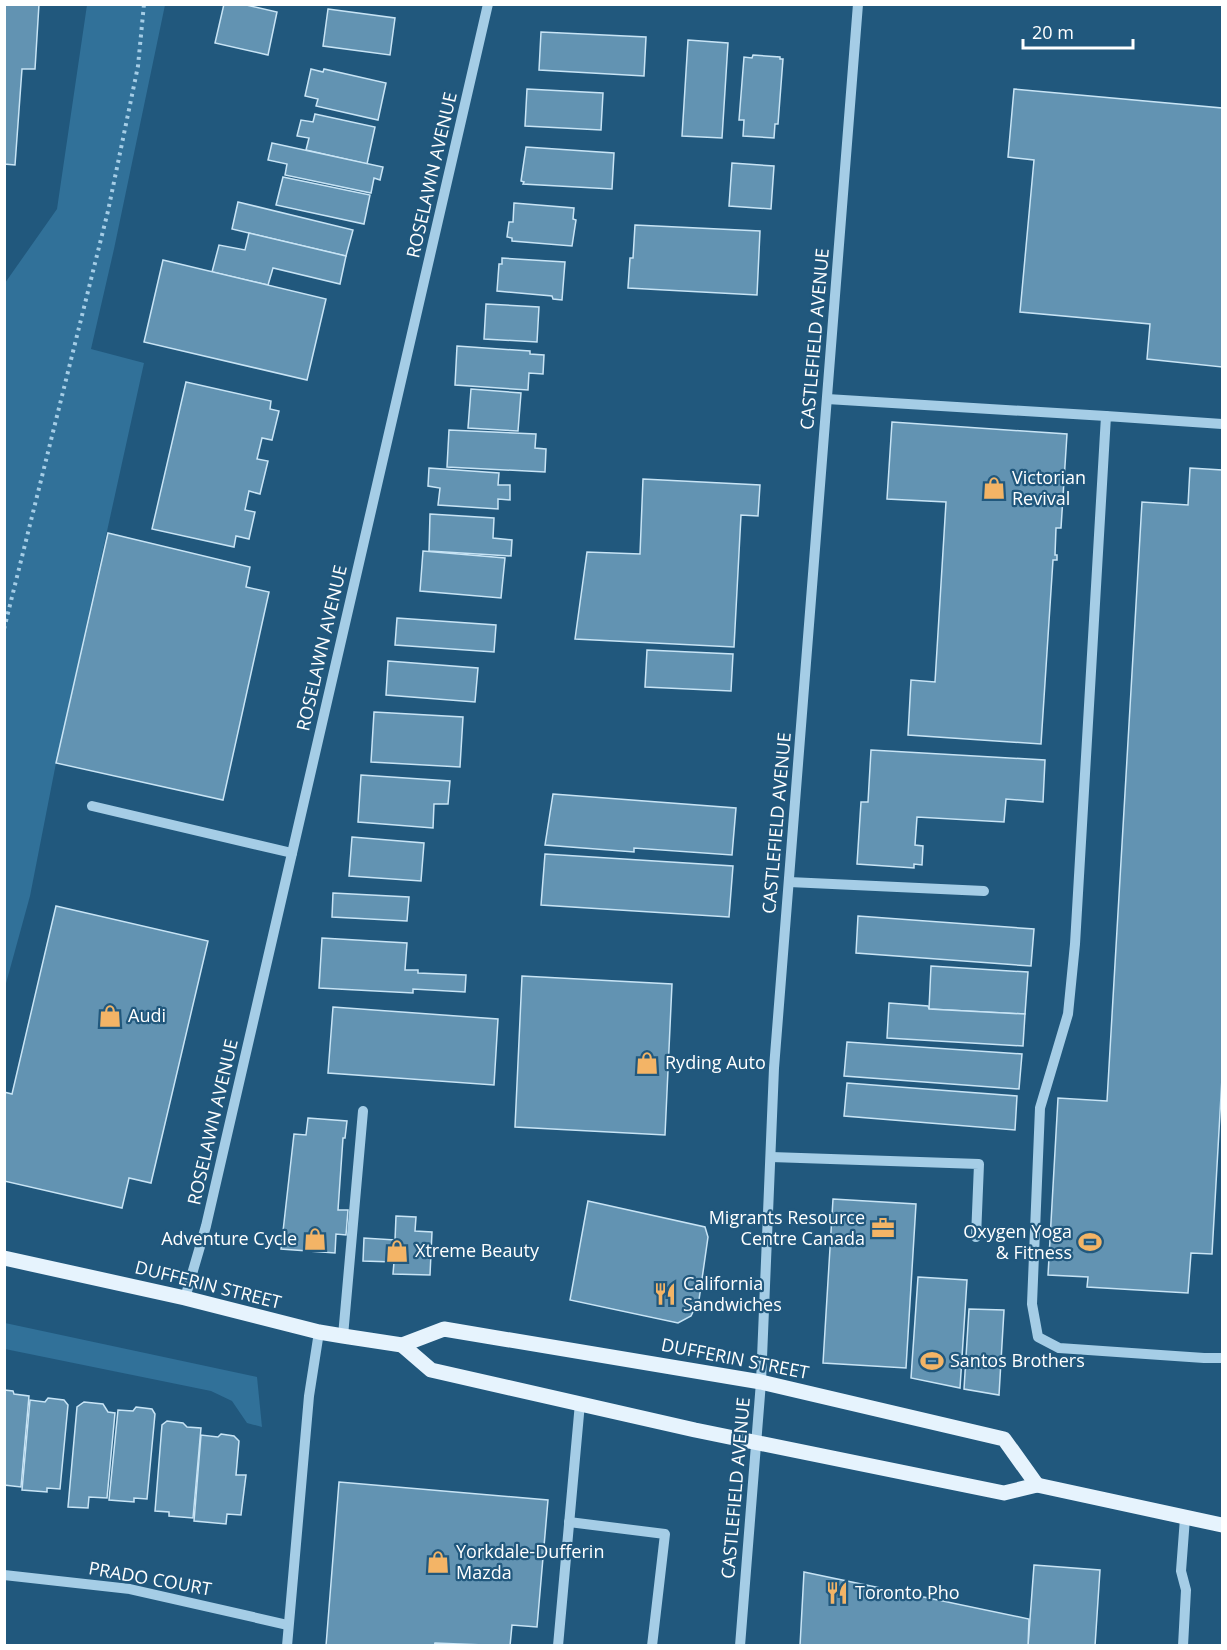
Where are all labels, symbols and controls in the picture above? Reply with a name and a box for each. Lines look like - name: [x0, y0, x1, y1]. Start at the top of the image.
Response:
- scale bar: [1023, 12, 1132, 50]
- text: 20 m: [1032, 20, 1074, 44]
- street label: ROSELAWN AVENUE: [400, 90, 462, 260]
- street label: CASTLEFIELD AVENUE: [794, 247, 834, 431]
- place label: Victorian Revival: [1012, 465, 1086, 510]
- shop icon: Victorian Revival: [981, 475, 1007, 501]
- street label: ROSELAWN AVENUE: [290, 563, 352, 733]
- street label: CASTLEFIELD AVENUE: [756, 731, 796, 915]
- shop icon: Audi: [97, 1003, 123, 1029]
- place label: Audi: [128, 1003, 166, 1027]
- street label: ROSELAWN AVENUE: [181, 1037, 243, 1207]
- shop icon: Ryding Auto: [634, 1050, 660, 1076]
- place label: Ryding Auto: [665, 1050, 766, 1074]
- place label: Migrants Resource Centre Canada: [709, 1205, 865, 1250]
- office icon: Migrants Resource Centre Canada: [870, 1215, 896, 1241]
- place label: Oxygen Yoga & Fitness: [963, 1219, 1072, 1264]
- place label: Adventure Cycle: [161, 1226, 297, 1250]
- shop icon: Adventure Cycle: [302, 1226, 328, 1252]
- sports icon: Oxygen Yoga & Fitness: [1077, 1229, 1103, 1255]
- shop icon: Xtreme Beauty: [384, 1238, 410, 1264]
- place label: Xtreme Beauty: [415, 1238, 540, 1262]
- street label: DUFFERIN STREET: [133, 1254, 284, 1314]
- place label: California Sandwiches: [683, 1271, 782, 1316]
- restaurant icon: California Sandwiches: [652, 1281, 678, 1307]
- street label: DUFFERIN STREET: [659, 1332, 811, 1384]
- sports icon: Santos Brothers: [919, 1348, 945, 1374]
- place label: Santos Brothers: [950, 1348, 1085, 1372]
- street label: CASTLEFIELD AVENUE: [715, 1396, 755, 1580]
- place label: Yorkdale-Dufferin Mazda: [456, 1539, 604, 1584]
- shop icon: Yorkdale-Dufferin Mazda: [425, 1549, 451, 1575]
- street label: PRADO COURT: [87, 1555, 214, 1601]
- restaurant icon: Toronto Pho: [824, 1580, 850, 1606]
- place label: Toronto Pho: [855, 1580, 960, 1604]

